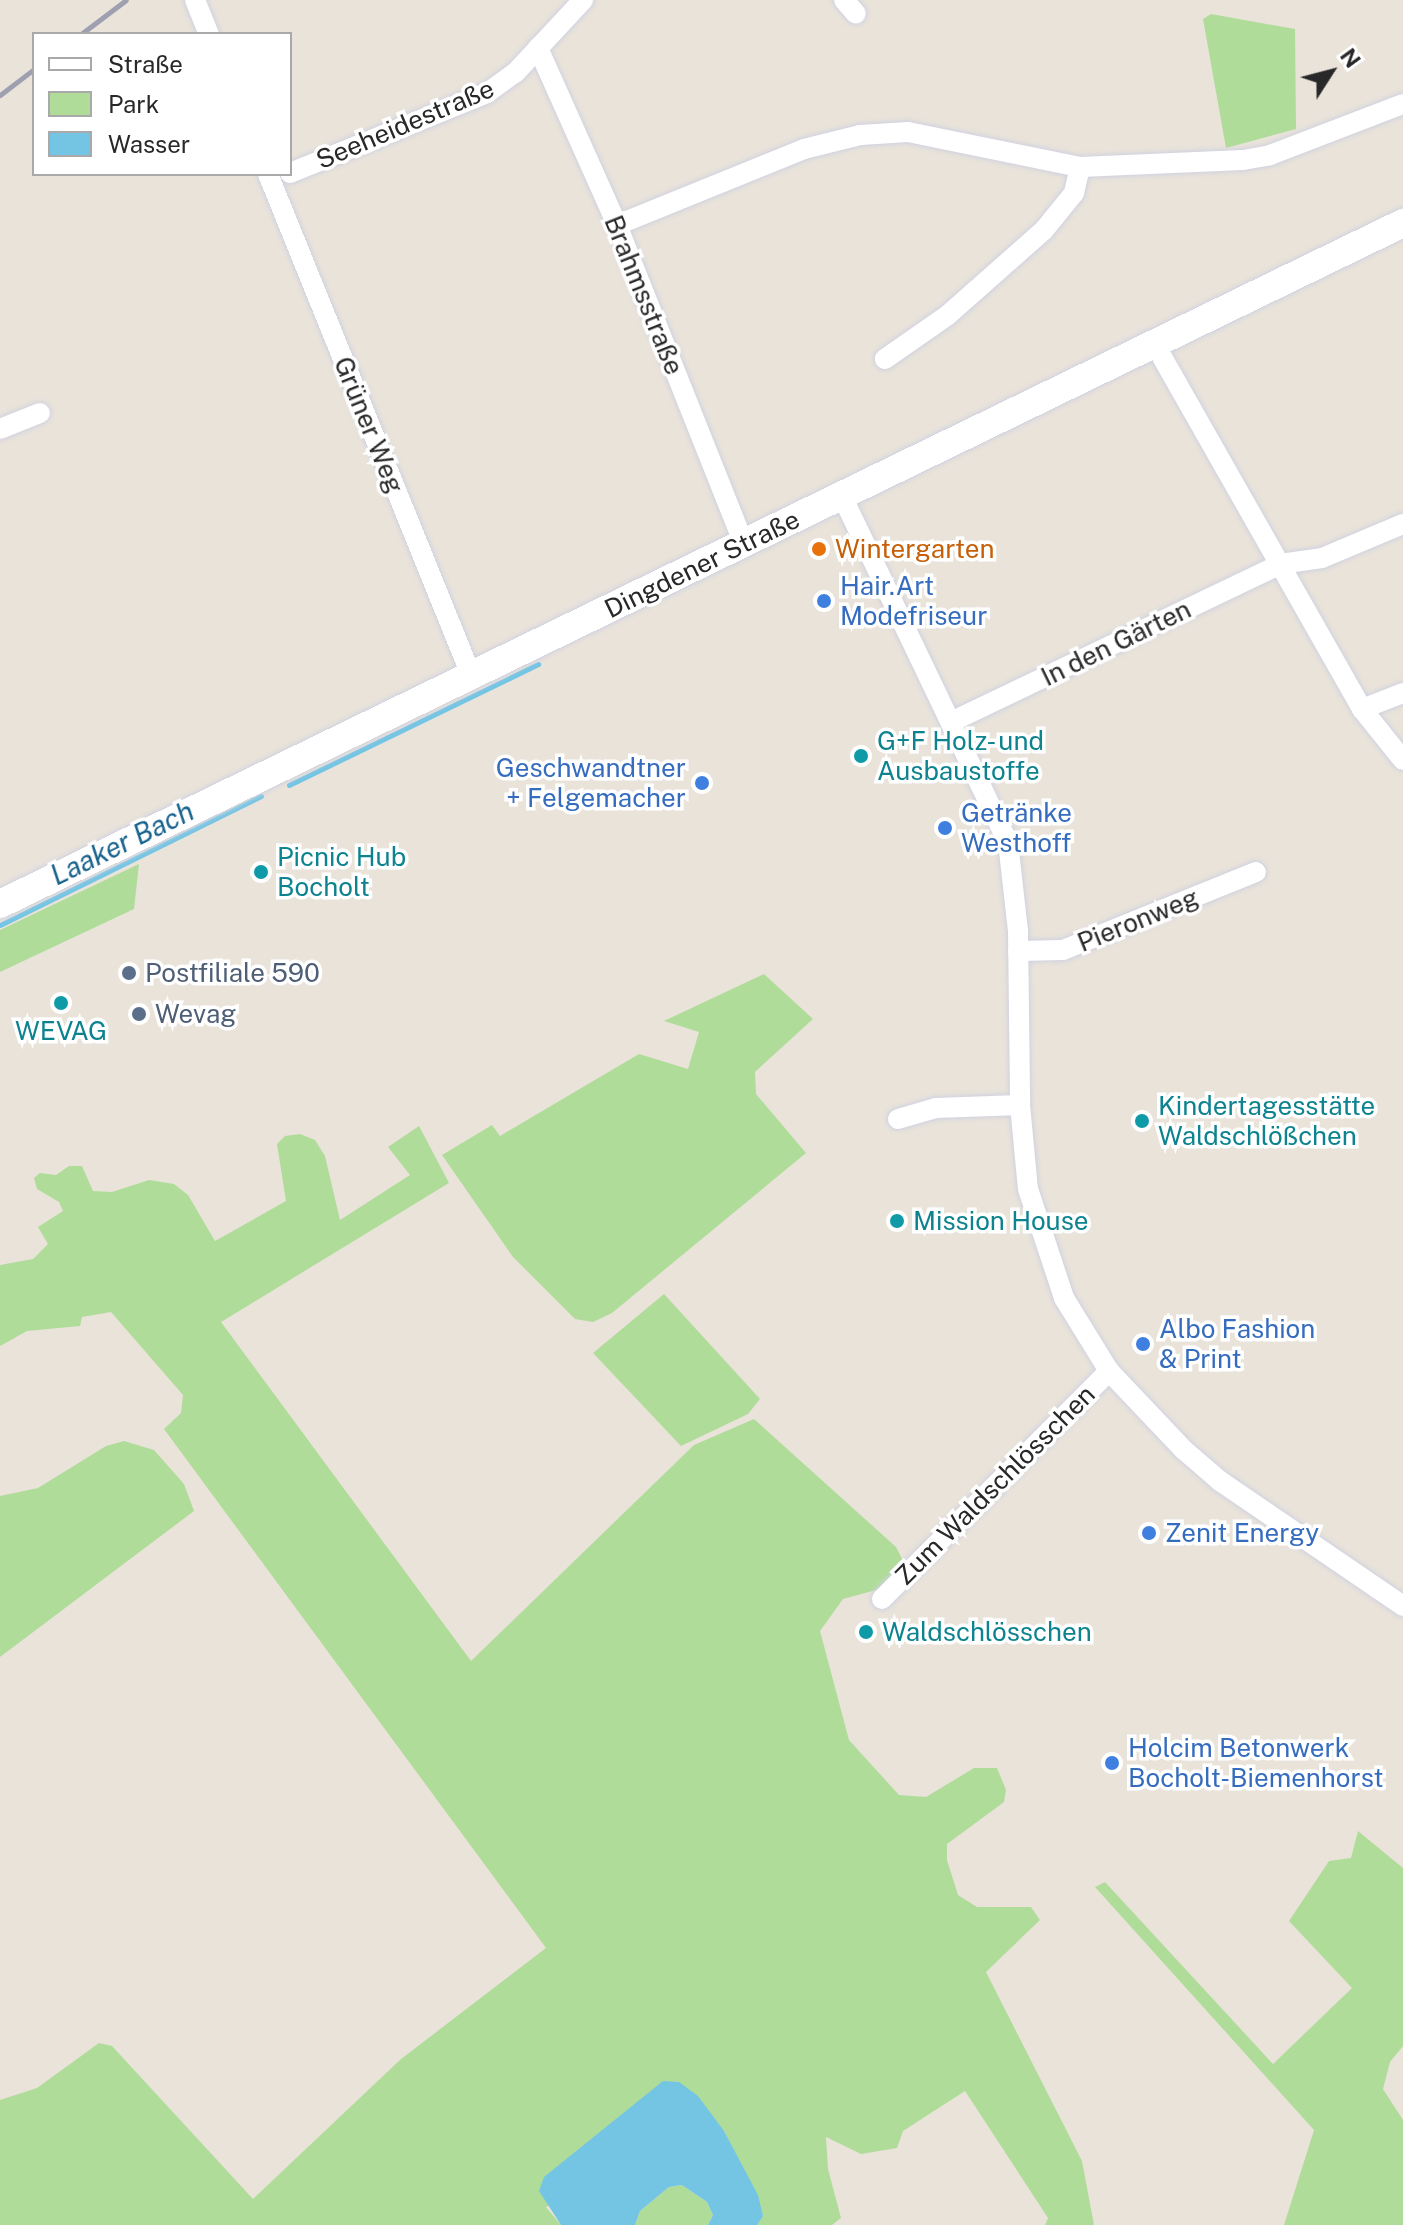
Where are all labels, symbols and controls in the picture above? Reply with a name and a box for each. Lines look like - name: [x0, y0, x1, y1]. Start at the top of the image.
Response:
- legend: [32, 32, 292, 176]
- north arrow: [1291, 32, 1371, 112]
- text: N: [1335, 43, 1366, 72]
- text: Straße: [108, 50, 183, 78]
- street label: Seeheidestraße: [311, 72, 499, 176]
- text: Park: [108, 90, 159, 118]
- text: Wasser: [108, 130, 190, 158]
- street label: Brahmsstraße: [598, 211, 690, 379]
- street label: Grüner Weg: [327, 352, 411, 498]
- street label: Dingdener Straße: [599, 503, 805, 625]
- place label: Wintergarten: [835, 533, 995, 565]
- marker: Wintergarten: [810, 540, 828, 558]
- place label: Hair.Art Modefriseur: [840, 570, 987, 632]
- marker: Hair.Art Modefriseur: [815, 592, 833, 610]
- street label: In den Gärten: [1036, 593, 1196, 693]
- place label: G+F Holz- und Ausbaustoffe: [877, 725, 1048, 786]
- marker: G+F Holz- und Ausbaustoffe: [852, 747, 870, 765]
- place label: Geschwandtner + Felgemacher: [496, 752, 686, 814]
- marker: Geschwandtner + Felgemacher: [693, 774, 711, 792]
- water label: Laaker Bach: [45, 794, 199, 892]
- place label: Getränke Westhoff: [961, 797, 1072, 858]
- marker: Getränke Westhoff: [936, 819, 954, 837]
- place label: Picnic Hub Bocholt: [277, 841, 407, 902]
- marker: Picnic Hub Bocholt: [252, 863, 270, 881]
- street label: Pieronweg: [1073, 882, 1203, 958]
- place label: Postfiliale 590: [145, 957, 320, 989]
- marker: Postfiliale 590: [120, 964, 138, 982]
- marker: WEVAG: [52, 994, 70, 1012]
- place label: Wevag: [155, 998, 236, 1030]
- marker: Wevag: [130, 1005, 148, 1023]
- place label: WEVAG: [15, 1015, 107, 1047]
- place label: Kindertagesstätte Waldschlößchen: [1158, 1090, 1375, 1152]
- marker: Kindertagesstätte Waldschlößchen: [1133, 1112, 1151, 1130]
- place label: Mission House: [913, 1205, 1089, 1237]
- marker: Mission House: [888, 1212, 906, 1230]
- place label: Albo Fashion & Print: [1159, 1313, 1315, 1374]
- marker: Albo Fashion & Print: [1134, 1335, 1152, 1353]
- street label: Zum Waldschlösschen: [888, 1378, 1102, 1592]
- place label: Zenit Energy: [1165, 1517, 1319, 1549]
- marker: Zenit Energy: [1140, 1524, 1158, 1542]
- place label: Waldschlösschen: [882, 1616, 1092, 1648]
- marker: Waldschlösschen: [857, 1623, 875, 1641]
- place label: Holcim Betonwerk Bocholt-Biemenhorst: [1128, 1732, 1384, 1794]
- marker: Holcim Betonwerk Bocholt-Biemenhorst: [1103, 1754, 1121, 1772]

